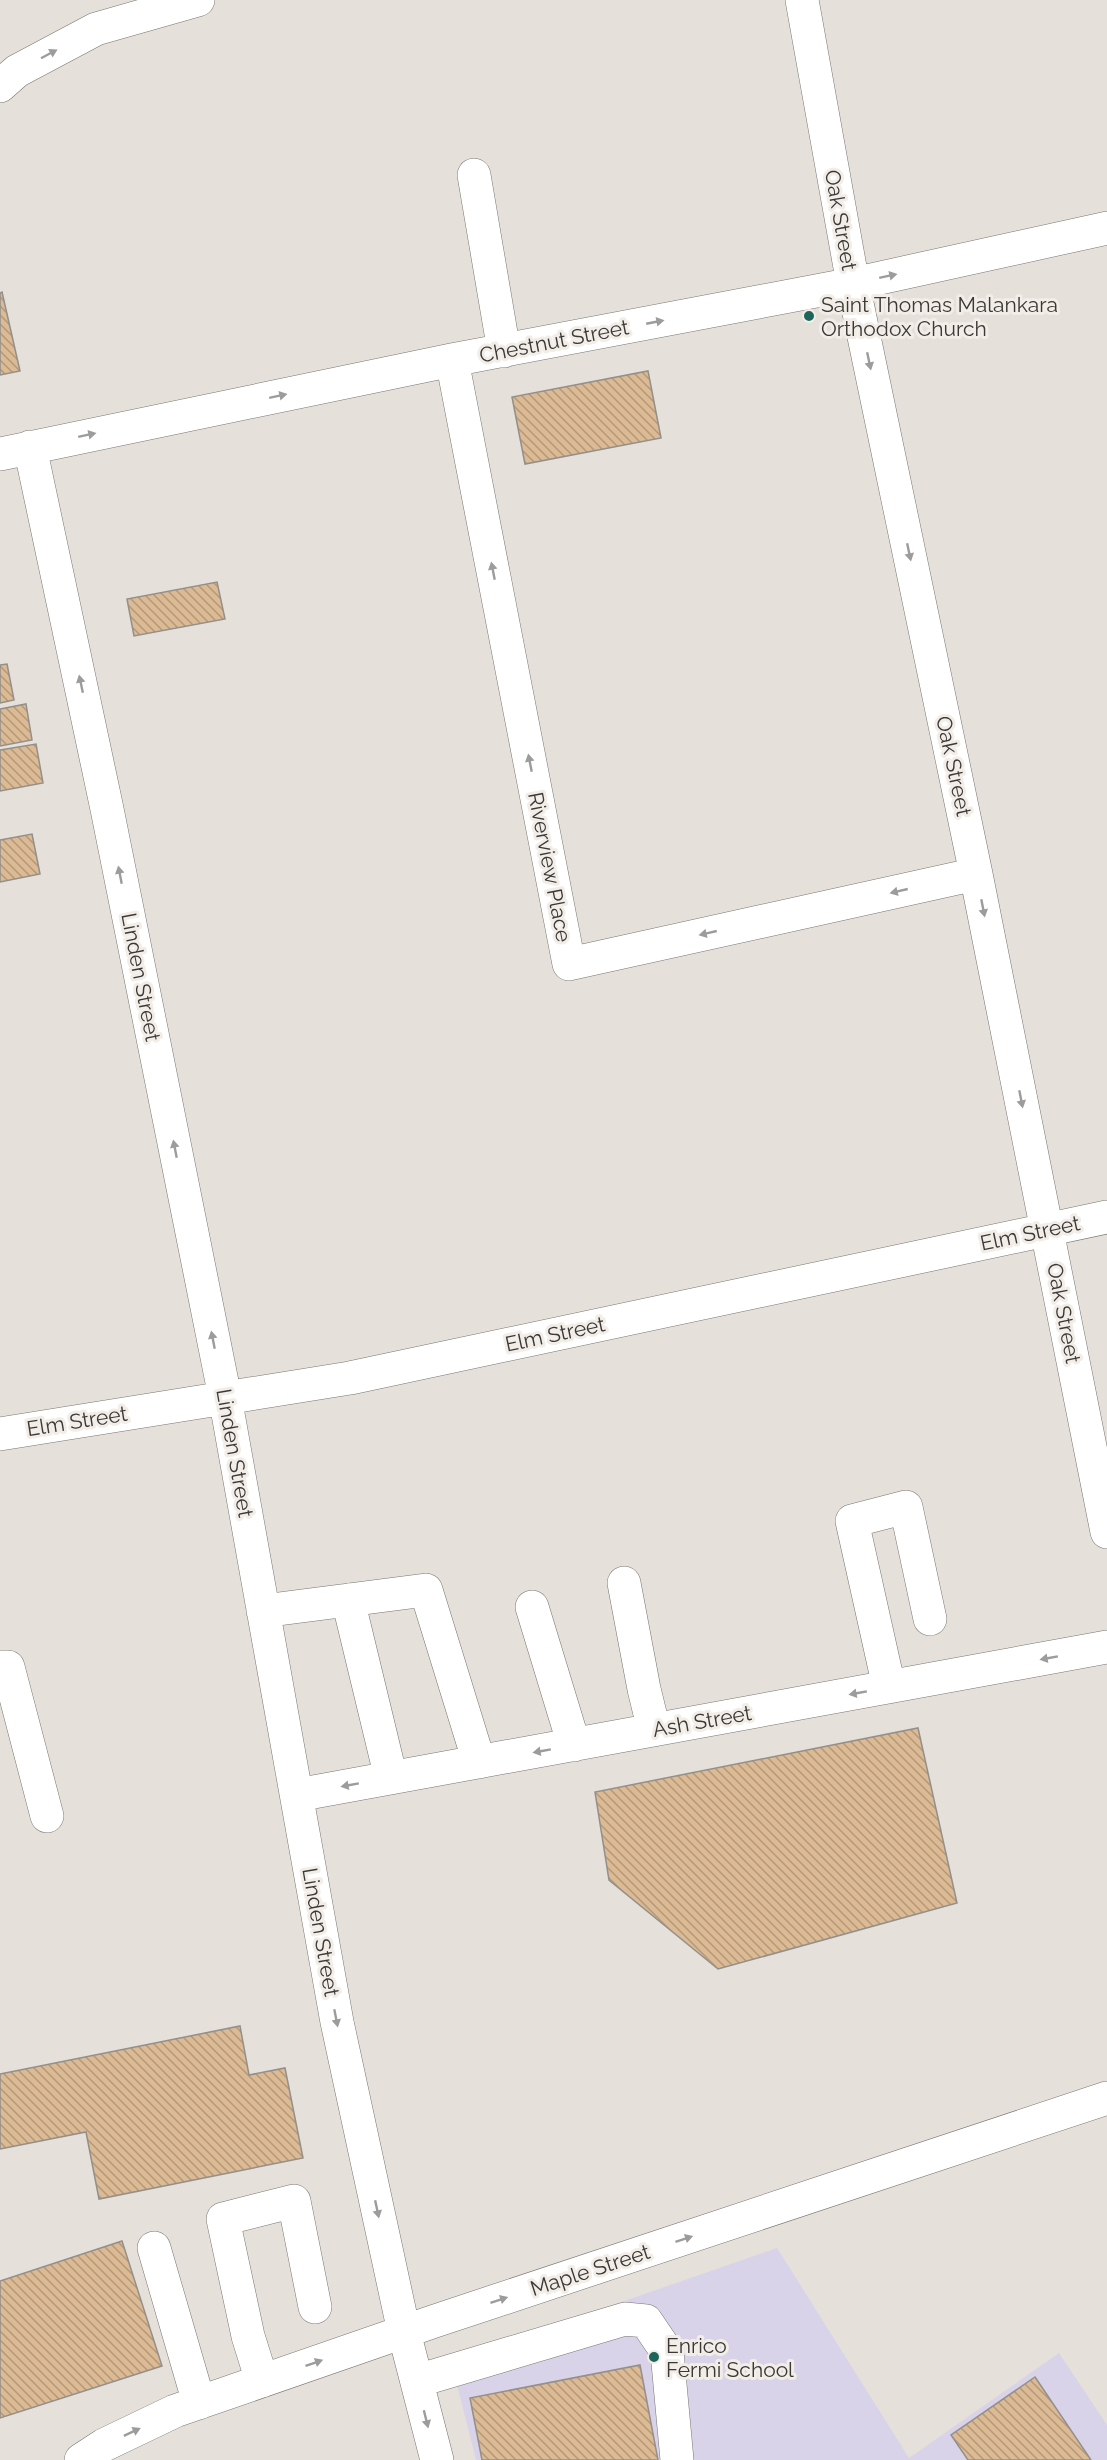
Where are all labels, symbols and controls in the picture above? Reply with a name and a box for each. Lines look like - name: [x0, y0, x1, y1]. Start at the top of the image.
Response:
- one-way arrow: [41, 49, 58, 59]
- street label: Oak Street: [820, 168, 862, 272]
- one-way arrow: [878, 271, 897, 280]
- place label: Saint Thomas Malankara Orthodox Church: [821, 292, 1058, 341]
- marker: Saint Thomas Malankara Orthodox Church: [802, 309, 816, 323]
- street label: Chestnut Street: [477, 314, 631, 368]
- one-way arrow: [646, 317, 665, 326]
- one-way arrow: [865, 352, 874, 371]
- one-way arrow: [269, 391, 288, 400]
- one-way arrow: [78, 430, 97, 439]
- one-way arrow: [905, 543, 914, 562]
- one-way arrow: [488, 561, 497, 580]
- one-way arrow: [75, 675, 85, 693]
- street label: Oak Street: [931, 714, 977, 818]
- one-way arrow: [525, 753, 534, 772]
- street label: Riverview Place: [523, 790, 577, 944]
- one-way arrow: [115, 865, 124, 884]
- one-way arrow: [889, 887, 908, 896]
- one-way arrow: [979, 898, 988, 917]
- street label: Linden Street: [116, 911, 166, 1043]
- one-way arrow: [699, 929, 718, 939]
- one-way arrow: [1017, 1090, 1027, 1108]
- one-way arrow: [170, 1139, 179, 1158]
- street label: Elm Street: [978, 1210, 1082, 1256]
- street label: Oak Street: [1042, 1261, 1086, 1365]
- street label: Elm Street: [503, 1311, 607, 1357]
- one-way arrow: [208, 1330, 217, 1349]
- street label: Linden Street: [211, 1387, 259, 1519]
- street label: Elm Street: [25, 1401, 129, 1441]
- one-way arrow: [1040, 1654, 1059, 1663]
- one-way arrow: [848, 1689, 867, 1698]
- street label: Ash Street: [651, 1700, 753, 1742]
- one-way arrow: [532, 1746, 551, 1755]
- one-way arrow: [340, 1781, 359, 1790]
- street label: Linden Street: [297, 1866, 345, 1998]
- one-way arrow: [332, 2009, 341, 2028]
- one-way arrow: [373, 2200, 383, 2218]
- one-way arrow: [675, 2233, 693, 2243]
- street label: Maple Street: [527, 2239, 653, 2301]
- one-way arrow: [490, 2295, 508, 2305]
- place label: Enrico Fermi School: [666, 2333, 794, 2382]
- marker: Enrico Fermi School: [647, 2350, 661, 2364]
- one-way arrow: [305, 2358, 323, 2368]
- one-way arrow: [422, 2410, 432, 2428]
- one-way arrow: [123, 2427, 140, 2436]

